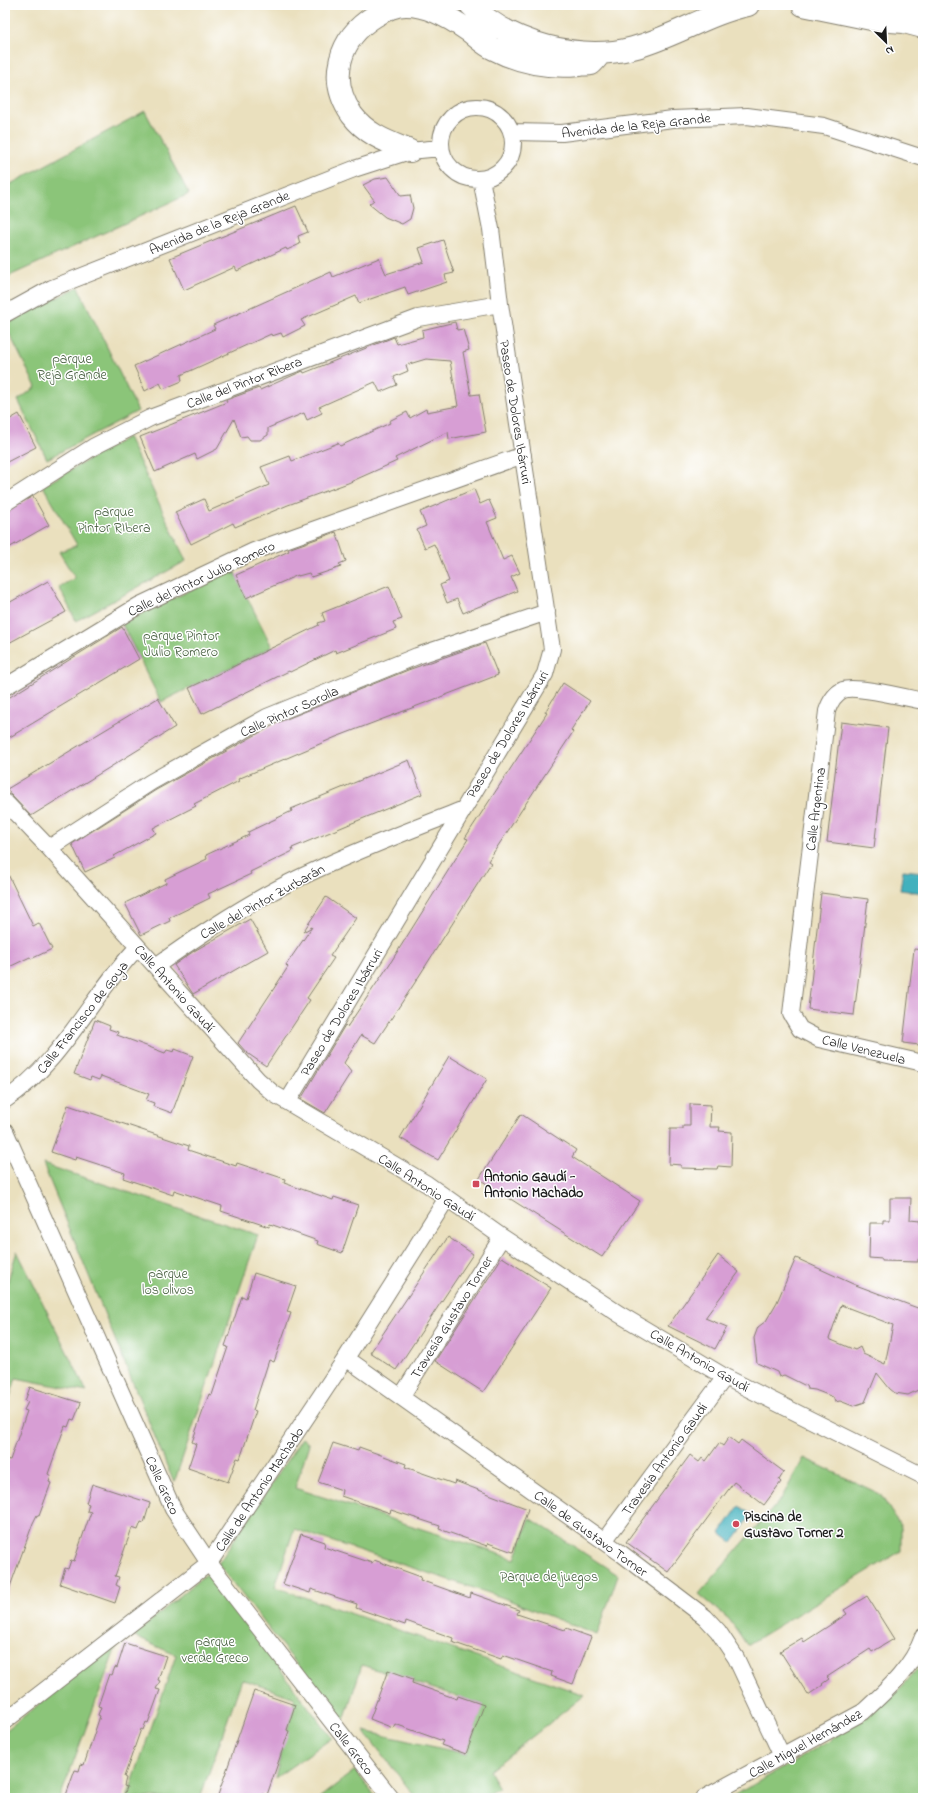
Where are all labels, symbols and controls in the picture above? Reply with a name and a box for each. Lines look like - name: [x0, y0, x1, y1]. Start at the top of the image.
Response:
- north arrow: [866, 22, 906, 62]
- text: N: [883, 41, 896, 59]
- street label: Avenida de la Reja Grande: [561, 108, 712, 145]
- street label: Avenida de la Reja Grande: [146, 185, 294, 261]
- street label: Paseo de Dolores Ibárruri: [493, 339, 536, 486]
- park label: parque Reja Grande: [37, 349, 108, 386]
- street label: Calle del Pintor Ribera: [184, 352, 305, 415]
- park label: parque Pintor RIbera: [77, 502, 151, 539]
- street label: Calle del Pintor Julio Romero: [124, 536, 279, 623]
- park label: parque Pintor Julio Romero: [143, 626, 220, 663]
- street label: Paseo de Dolores Ibárruri: [462, 667, 555, 803]
- street label: Calle Pintor Sorolla: [237, 681, 342, 744]
- street label: Calle Argentina: [801, 766, 833, 852]
- street label: Calle del Pintor Zurbarán: [197, 859, 329, 945]
- street label: Calle Antonio Gaudí: [129, 940, 220, 1038]
- street label: Paseo de Dolores Ibárruri: [296, 945, 389, 1081]
- street label: Calle Francisco de Goya: [32, 957, 135, 1080]
- street label: Calle Venezuela: [819, 1030, 908, 1071]
- street label: Calle Antonio Gaudí: [373, 1149, 479, 1228]
- place label: Antonio Gaudí - Antonio Machado: [484, 1167, 583, 1204]
- marker: Antonio Gaudí - Antonio Machado: [471, 1179, 481, 1189]
- street label: Travesía Gustavo Torner: [406, 1252, 499, 1383]
- park label: parque los olivos: [142, 1264, 194, 1301]
- street label: Calle Antonio Gaudí: [645, 1324, 753, 1399]
- street label: Travesía Antonio Gaudí: [617, 1399, 714, 1521]
- street label: Calle de Antonio Machado: [211, 1423, 310, 1557]
- street label: Calle Greco: [139, 1453, 184, 1518]
- street label: Calle de Gustavo Torner: [529, 1486, 652, 1583]
- place label: Piscina de Gustavo Torner 2: [744, 1507, 843, 1544]
- marker: Piscina de Gustavo Torner 2: [731, 1519, 741, 1529]
- park label: Parque de juegos: [500, 1567, 598, 1589]
- park label: parque verde Greco: [182, 1632, 248, 1669]
- street label: Calle Miguel Hernández: [745, 1704, 867, 1785]
- street label: Calle Greco: [323, 1718, 378, 1780]

